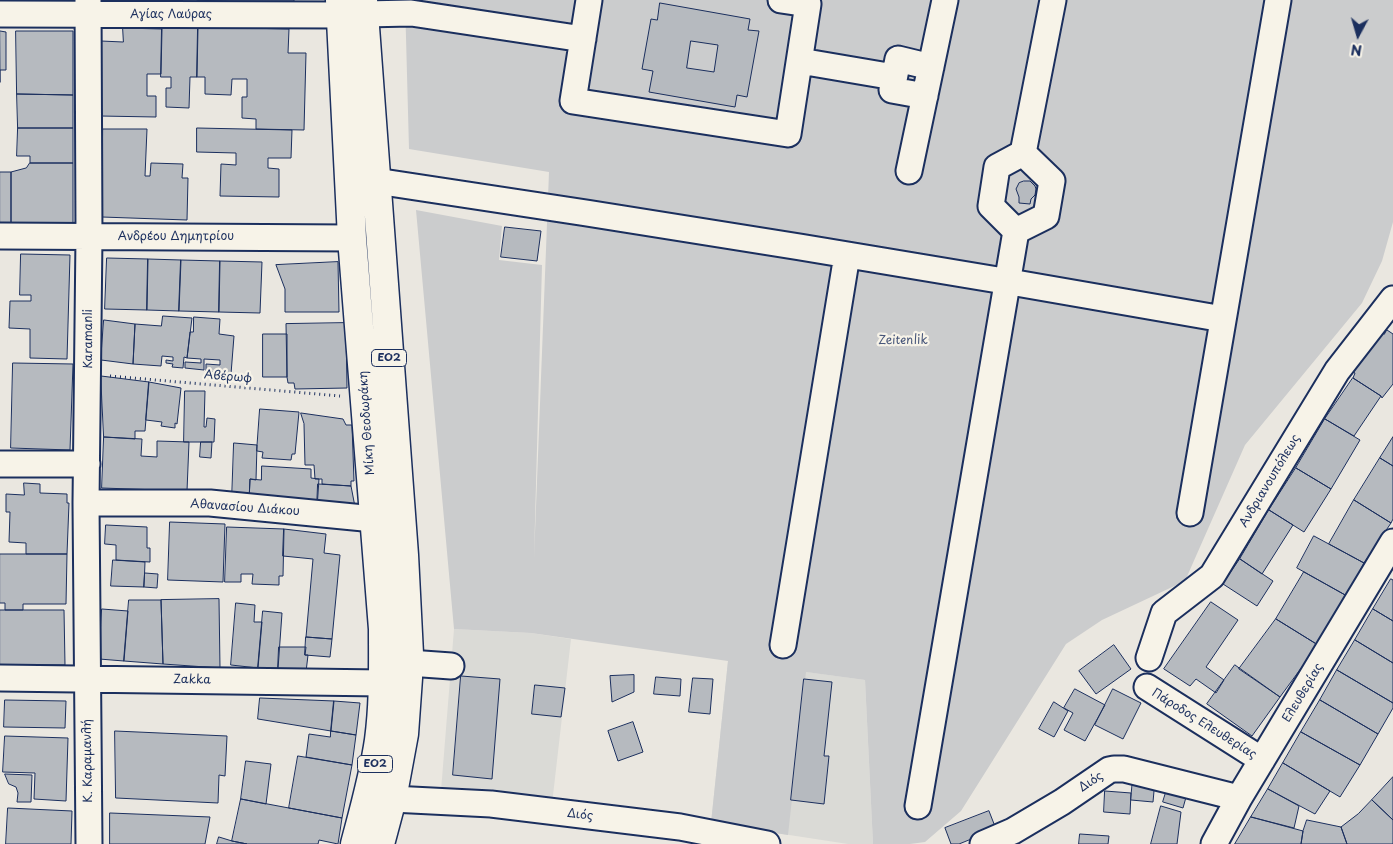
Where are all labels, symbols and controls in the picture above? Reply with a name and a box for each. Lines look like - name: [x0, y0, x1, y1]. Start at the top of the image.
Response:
- street label: Αγίας Λαύρας: [130, 8, 212, 22]
- north arrow: [1333, 10, 1383, 60]
- text: N: [1350, 39, 1363, 61]
- street label: Ανδρέου Δημητρίου: [118, 230, 234, 244]
- street label: Karamanli: [82, 309, 96, 369]
- park label: Zeitenlik: [878, 334, 928, 348]
- road number: ΕΟ2: [372, 349, 406, 366]
- street label: Αβέρωφ: [203, 368, 253, 386]
- street label: Μίκη Θεοδωράκη: [356, 370, 378, 476]
- street label: Ανδριανουπόλεως: [1237, 432, 1303, 530]
- street label: Αθανασίου Διάκου: [190, 497, 300, 519]
- street label: Ελευθερίας: [1280, 661, 1326, 725]
- street label: Zakka: [173, 672, 211, 688]
- street label: Πάροδος Ελευθερίας: [1149, 686, 1259, 762]
- street label: Κ. Καραμανλή: [80, 719, 96, 803]
- road number: ΕΟ2: [358, 756, 392, 772]
- street label: Διός: [1076, 769, 1106, 795]
- street label: Διός: [566, 806, 594, 824]

